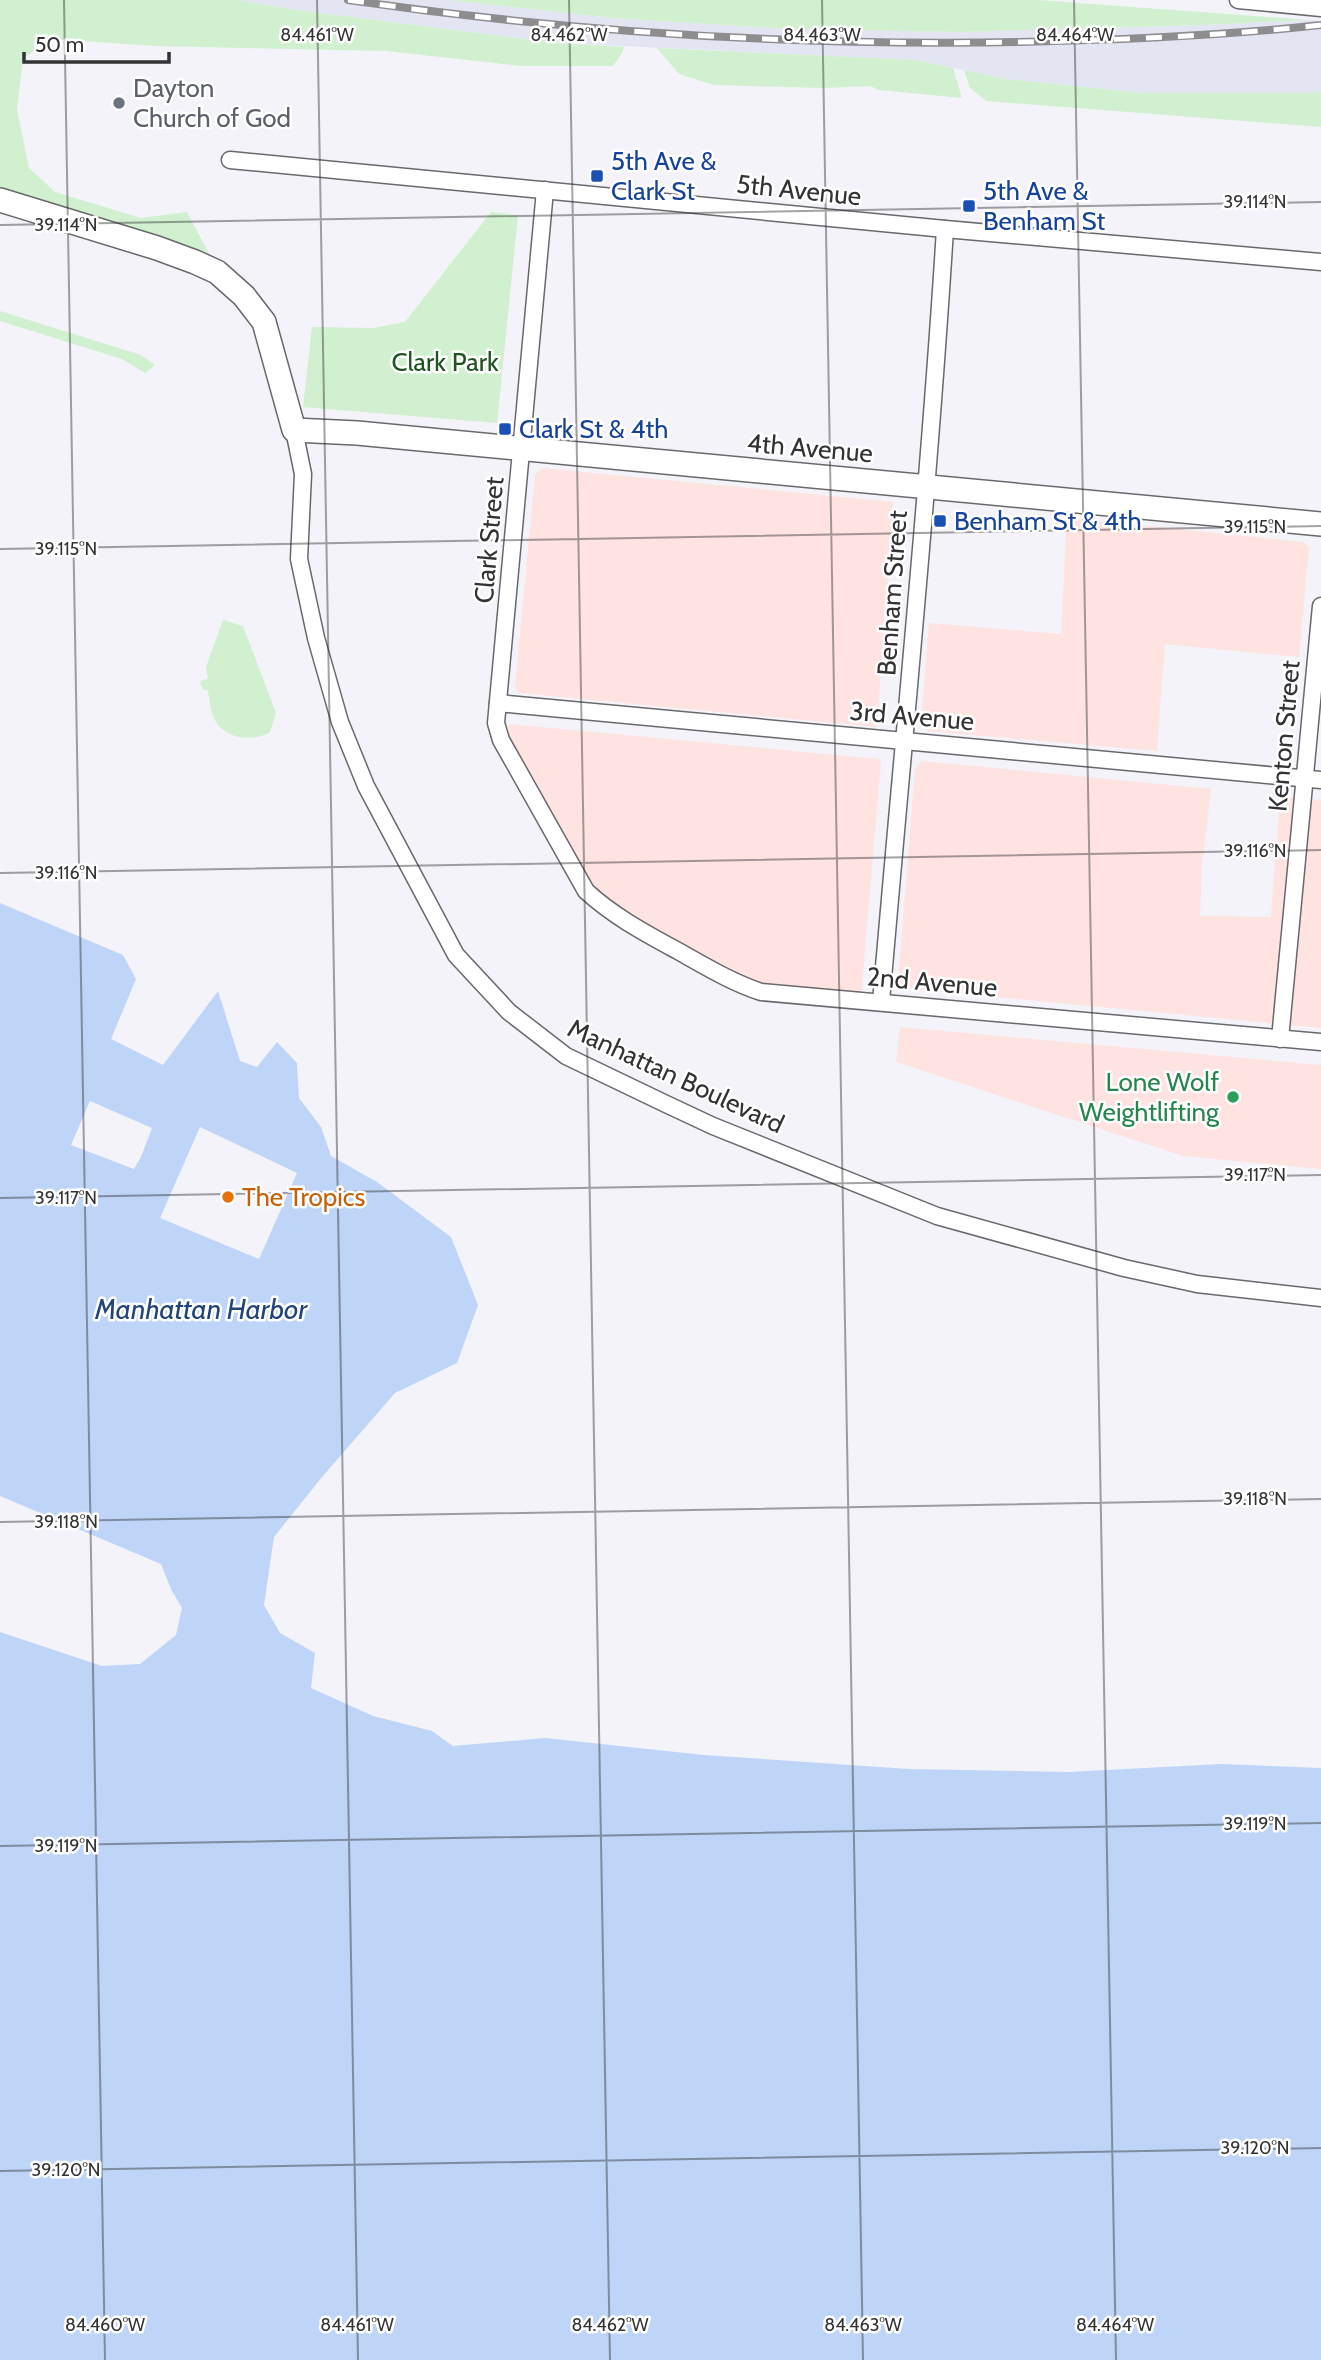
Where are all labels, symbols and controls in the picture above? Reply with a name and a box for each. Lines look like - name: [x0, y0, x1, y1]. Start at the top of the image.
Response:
- scale bar: [24, 21, 170, 65]
- text: 84.461°W: [280, 24, 354, 46]
- text: 84.462°W: [530, 24, 608, 46]
- text: 84.463°W: [783, 24, 861, 46]
- text: 84.464°W: [1036, 24, 1114, 46]
- text: 50 m: [35, 32, 84, 57]
- place label: Dayton Church of God: [133, 72, 291, 134]
- marker: Dayton Church of God: [111, 95, 127, 111]
- place label: 5th Ave & Clark St: [611, 145, 717, 207]
- marker: 5th Ave & Clark St: [589, 168, 605, 184]
- street label: 5th Avenue: [735, 168, 863, 212]
- place label: 5th Ave & Benham St: [983, 175, 1105, 237]
- text: 39.114°N: [1224, 191, 1286, 213]
- marker: 5th Ave & Benham St: [961, 198, 977, 214]
- text: 39.114°N: [35, 214, 97, 236]
- park label: Clark Park: [391, 346, 499, 378]
- place label: Clark St & 4th: [519, 413, 668, 445]
- marker: Clark St & 4th: [497, 421, 513, 437]
- street label: 4th Avenue: [746, 427, 874, 469]
- street label: Clark Street: [468, 475, 511, 605]
- place label: Benham St & 4th: [954, 505, 1142, 537]
- street label: Benham Street: [870, 509, 914, 677]
- marker: Benham St & 4th: [932, 513, 948, 529]
- text: 39.115°N: [1224, 516, 1286, 538]
- text: 39.115°N: [35, 538, 97, 560]
- street label: Kenton Street: [1261, 659, 1307, 813]
- street label: 3rd Avenue: [849, 695, 975, 737]
- text: 39.116°N: [1224, 840, 1286, 862]
- text: 39.116°N: [35, 862, 97, 884]
- street label: 2nd Avenue: [865, 960, 999, 1004]
- street label: Manhattan Boulevard: [563, 1012, 789, 1140]
- place label: Lone Wolf Weightlifting: [1079, 1066, 1220, 1128]
- marker: Lone Wolf Weightlifting: [1225, 1089, 1241, 1105]
- text: 39.117°N: [1224, 1164, 1286, 1186]
- place label: The Tropics: [242, 1181, 366, 1213]
- text: 39.117°N: [35, 1187, 97, 1209]
- marker: The Tropics: [220, 1189, 236, 1205]
- water label: Manhattan Harbor: [94, 1292, 308, 1326]
- text: 39.118°N: [1223, 1488, 1287, 1510]
- text: 39.118°N: [34, 1511, 98, 1533]
- text: 39.119°N: [1224, 1813, 1286, 1835]
- text: 39.119°N: [35, 1835, 97, 1857]
- text: 39.120°N: [1221, 2137, 1289, 2159]
- text: 39.120°N: [32, 2159, 100, 2181]
- text: 84.460°W: [65, 2314, 145, 2336]
- text: 84.461°W: [320, 2314, 394, 2336]
- text: 84.462°W: [571, 2314, 649, 2336]
- text: 84.463°W: [824, 2314, 902, 2336]
- text: 84.464°W: [1076, 2314, 1154, 2336]

